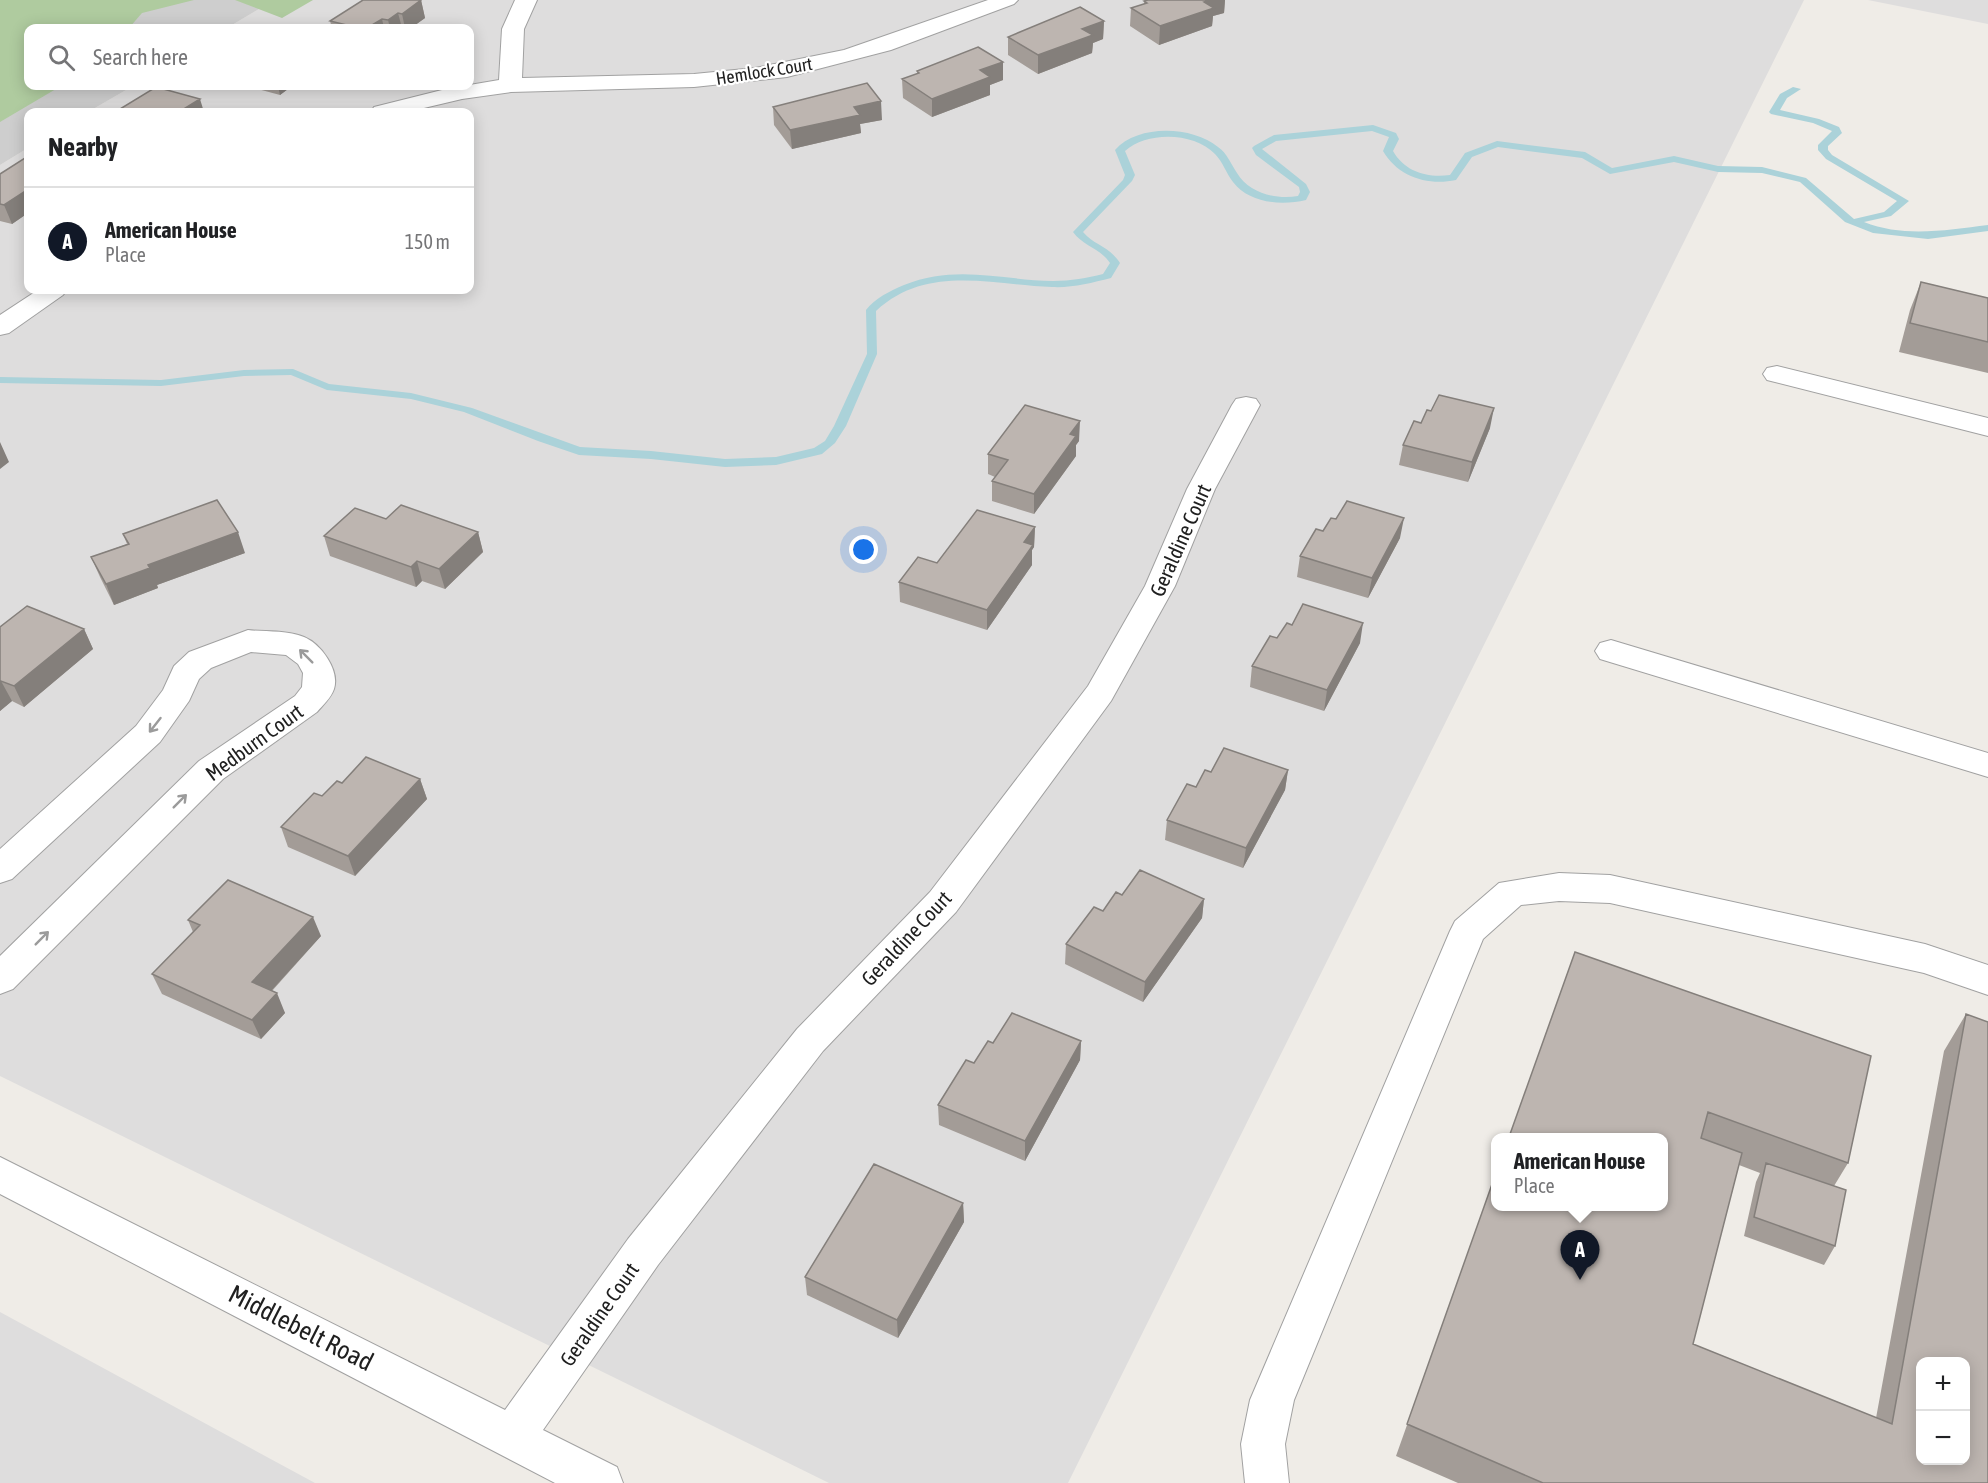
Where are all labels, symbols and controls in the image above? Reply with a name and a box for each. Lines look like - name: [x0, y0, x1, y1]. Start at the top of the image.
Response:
- search box: [24, 24, 474, 90]
- icon: search: [45, 41, 78, 74]
- text: Search here: [93, 44, 188, 70]
- street label: Hemlock Court: [714, 53, 814, 89]
- text: Nearby: [48, 132, 118, 162]
- text: American House: [105, 217, 237, 243]
- text: A: [63, 230, 72, 253]
- text: 150 m: [405, 230, 450, 253]
- text: Place: [105, 243, 146, 266]
- street label: Geraldine Court: [1145, 480, 1215, 600]
- your location: [849, 535, 878, 564]
- one-way arrow: [299, 649, 314, 663]
- street label: Medburn Court: [201, 699, 307, 785]
- one-way arrow: [148, 717, 161, 733]
- one-way arrow: [173, 793, 188, 808]
- street label: Geraldine Court: [856, 886, 956, 990]
- one-way arrow: [34, 930, 49, 945]
- popup: [1491, 1133, 1668, 1211]
- text: American House: [1514, 1148, 1645, 1174]
- text: Place: [1514, 1174, 1555, 1197]
- pin: A: [1560, 1230, 1600, 1280]
- street label: Geraldine Court: [555, 1258, 643, 1370]
- street label: Middlebelt Road: [224, 1279, 378, 1377]
- map controls: [1916, 1357, 1970, 1465]
- button: +: [1916, 1357, 1970, 1411]
- button: −: [1916, 1411, 1970, 1465]

